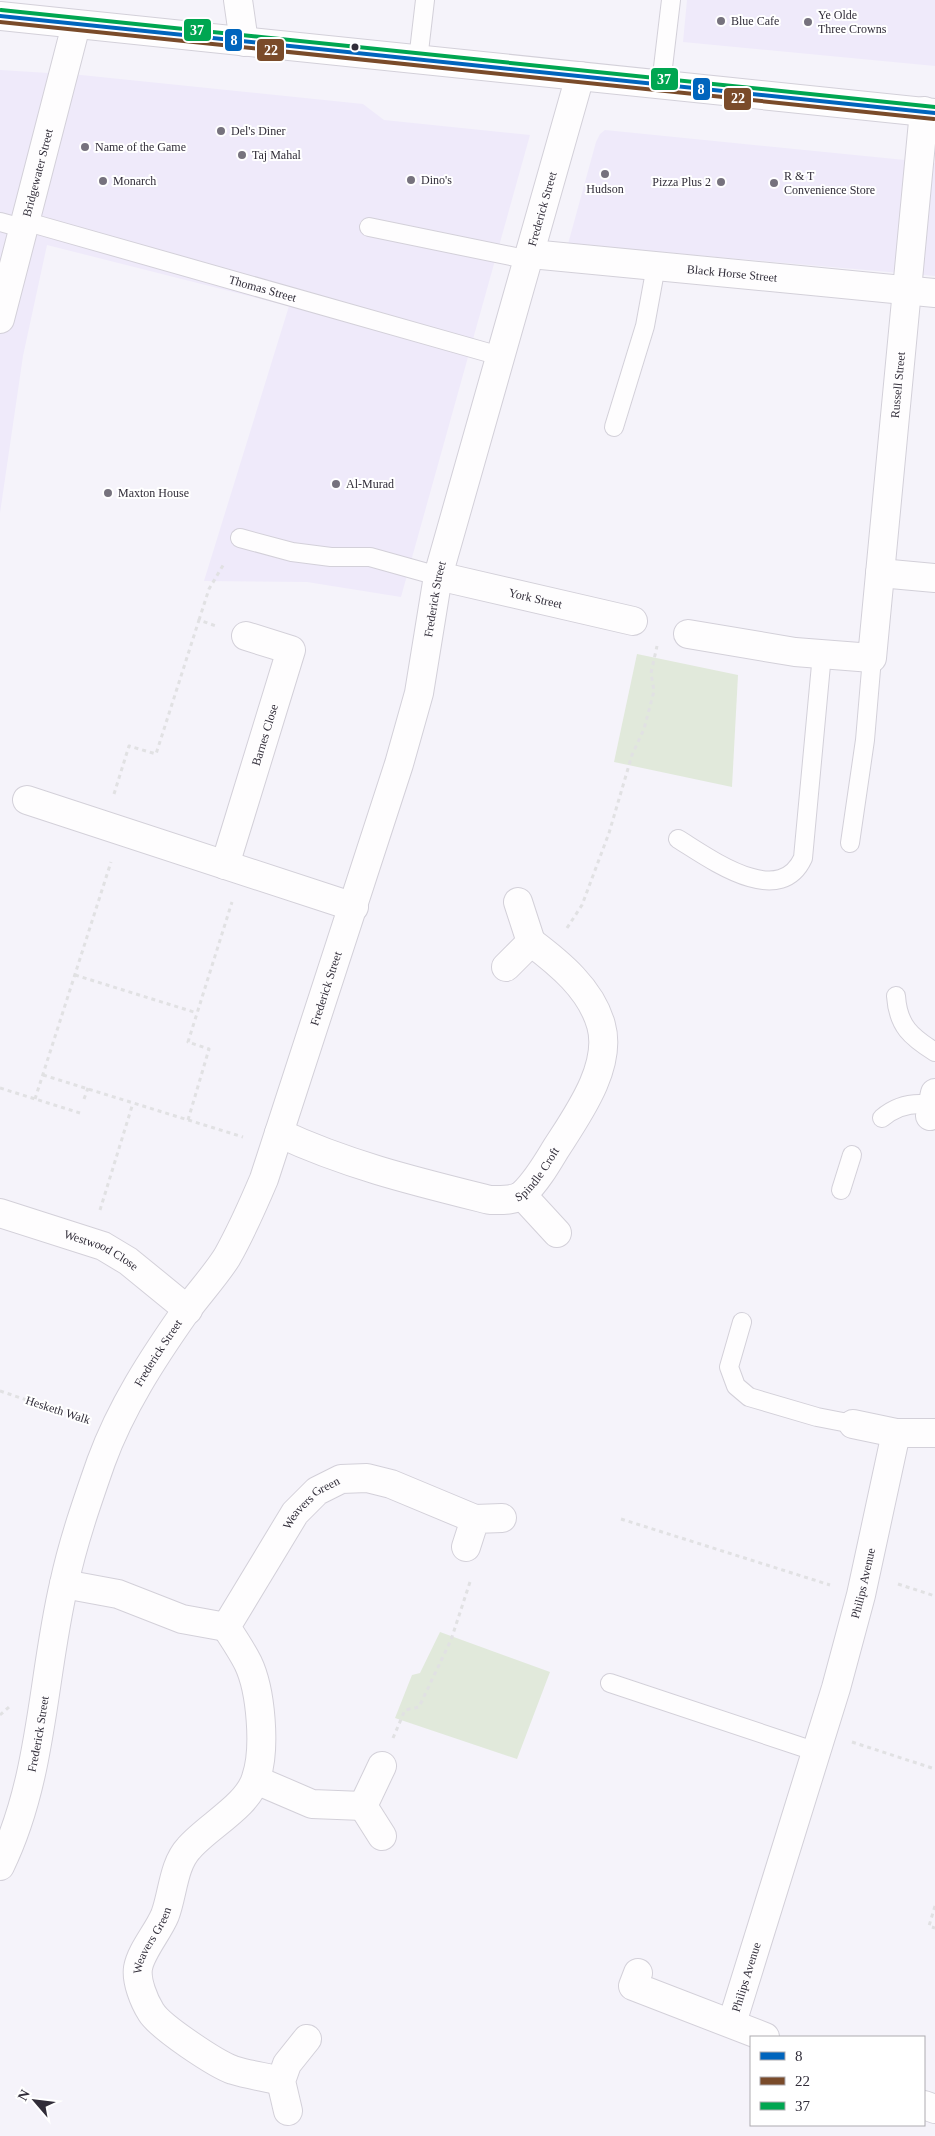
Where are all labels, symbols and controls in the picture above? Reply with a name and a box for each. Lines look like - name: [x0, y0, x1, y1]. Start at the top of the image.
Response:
- place label: Ye Olde Three Crowns: [818, 8, 887, 36]
- place label: Blue Cafe: [731, 14, 779, 28]
- marker: Blue Cafe: [715, 15, 727, 27]
- marker: Ye Olde Three Crowns: [802, 16, 814, 28]
- line badge: 37: [183, 18, 212, 42]
- text: 37: [190, 23, 204, 38]
- line badge: 8: [224, 28, 243, 52]
- text: 8: [231, 33, 238, 48]
- line badge: 22: [256, 38, 285, 62]
- unlabelled marker: [350, 42, 360, 52]
- text: 22: [264, 43, 278, 58]
- line badge: 37: [650, 67, 679, 91]
- text: 37: [657, 72, 671, 87]
- line badge: 8: [692, 77, 711, 101]
- text: 8: [698, 82, 705, 97]
- line badge: 22: [723, 87, 752, 111]
- text: 22: [731, 91, 745, 106]
- place label: Del's Diner: [231, 124, 285, 138]
- marker: Del's Diner: [215, 125, 227, 137]
- street label: Bridgewater Street: [20, 127, 56, 218]
- place label: Name of the Game: [95, 140, 186, 154]
- marker: Name of the Game: [79, 141, 91, 153]
- place label: Taj Mahal: [252, 148, 301, 162]
- marker: Taj Mahal: [236, 149, 248, 161]
- marker: Hudson: [599, 168, 611, 180]
- street label: Frederick Street: [525, 169, 560, 248]
- place label: R & T Convenience Store: [784, 169, 875, 197]
- place label: Dino's: [421, 173, 452, 187]
- place label: Monarch: [113, 174, 156, 188]
- marker: Dino's: [405, 174, 417, 186]
- marker: Monarch: [97, 175, 109, 187]
- place label: Pizza Plus 2: [652, 175, 711, 189]
- marker: Pizza Plus 2: [715, 176, 727, 188]
- marker: R & T Convenience Store: [768, 177, 780, 189]
- place label: Hudson: [586, 182, 624, 196]
- street label: Black Horse Street: [686, 262, 779, 285]
- street label: Thomas Street: [227, 272, 299, 305]
- street label: Russell Street: [888, 351, 908, 419]
- place label: Al-Murad: [346, 477, 394, 491]
- marker: Al-Murad: [330, 478, 342, 490]
- place label: Maxton House: [118, 486, 189, 500]
- marker: Maxton House: [102, 487, 114, 499]
- street label: Frederick Street: [421, 559, 449, 638]
- street label: York Street: [507, 586, 564, 612]
- street label: Barnes Close: [249, 702, 281, 767]
- street label: Frederick Street: [307, 949, 345, 1027]
- street label: Spindle Croft: [513, 1144, 562, 1205]
- street label: Westwood Close: [62, 1227, 141, 1273]
- street label: Frederick Street: [131, 1316, 185, 1389]
- street label: Hesketh Walk: [24, 1393, 92, 1427]
- street label: Weavers Green: [280, 1474, 342, 1532]
- street label: Philips Avenue: [848, 1547, 878, 1620]
- street label: Frederick Street: [25, 1694, 52, 1773]
- street label: Weavers Green: [130, 1905, 174, 1975]
- street label: Philips Avenue: [729, 1941, 764, 2014]
- legend: [750, 2036, 925, 2126]
- text: 8: [795, 2048, 803, 2064]
- text: 22: [795, 2073, 810, 2089]
- north arrow: [10, 2076, 60, 2126]
- text: N: [15, 2087, 33, 2103]
- text: 37: [795, 2098, 811, 2114]

